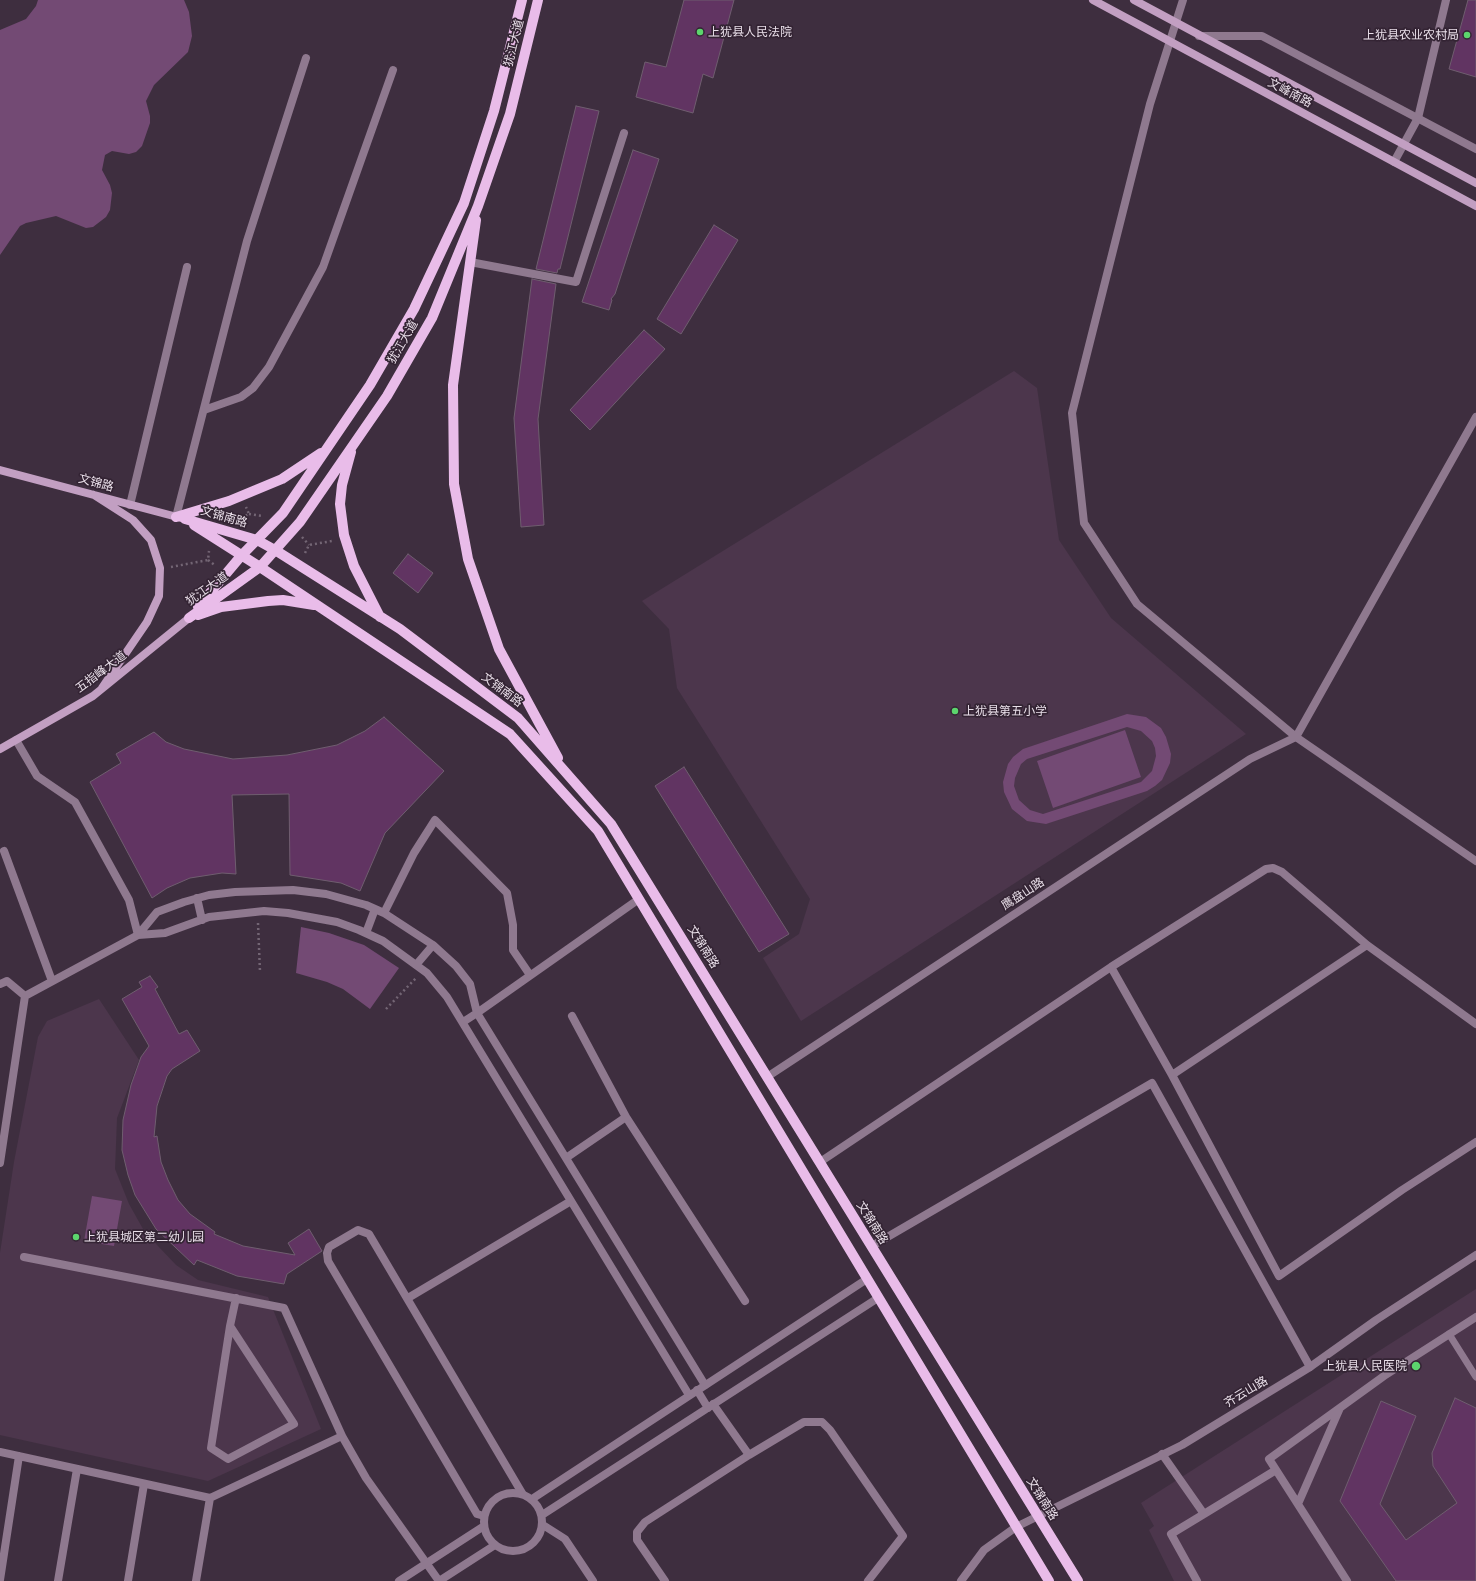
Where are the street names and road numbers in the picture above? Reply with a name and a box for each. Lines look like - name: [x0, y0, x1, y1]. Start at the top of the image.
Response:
- street label: 犹江大道: [501, 18, 527, 68]
- street label: 文峰南路: [1265, 75, 1315, 111]
- street label: 犹江大道: [385, 318, 421, 366]
- street label: 文锦路: [77, 471, 115, 495]
- street label: 文锦南路: [199, 503, 249, 531]
- street label: 犹江大道: [183, 569, 231, 609]
- street label: 五指峰大道: [73, 648, 129, 696]
- street label: 文锦南路: [478, 670, 526, 710]
- street label: 鹰盘山路: [999, 875, 1047, 913]
- street label: 文锦南路: [684, 923, 722, 971]
- street label: 文锦南路: [853, 1199, 891, 1247]
- street label: 齐云山路: [1222, 1373, 1270, 1411]
- street label: 文锦南路: [1023, 1475, 1061, 1523]

